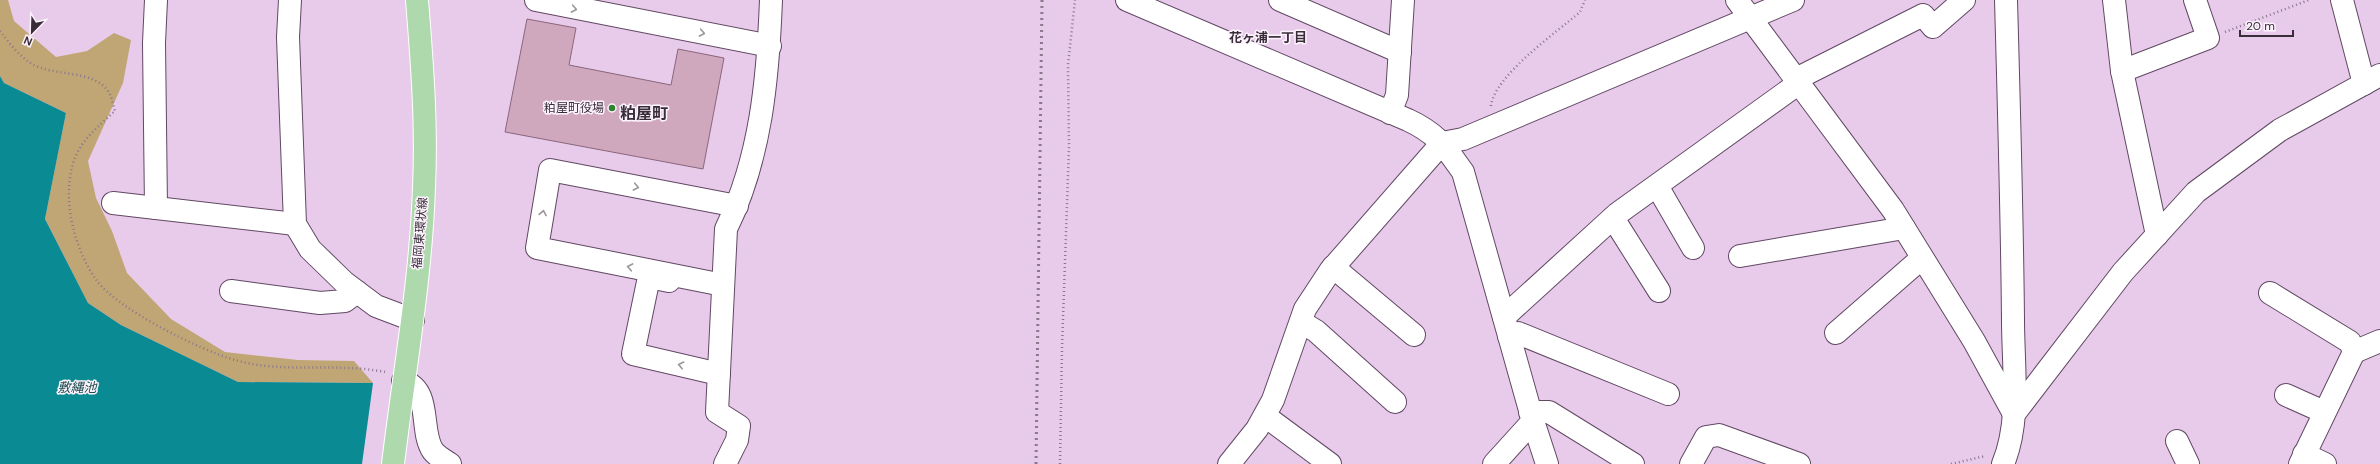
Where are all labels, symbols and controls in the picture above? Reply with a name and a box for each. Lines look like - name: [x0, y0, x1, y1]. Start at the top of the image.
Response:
- one-way arrow: [571, 4, 578, 12]
- north arrow: [12, 12, 52, 52]
- scale bar: [2240, 12, 2293, 38]
- text: 20 m: [2246, 18, 2275, 34]
- one-way arrow: [699, 29, 705, 37]
- district label: 花ヶ浦一丁目: [1229, 29, 1307, 46]
- text: N: [22, 33, 35, 49]
- place label: 粕屋町役場: [544, 100, 604, 116]
- marker: 粕屋町役場: [607, 103, 617, 113]
- district label: 粕屋町: [620, 103, 668, 124]
- one-way arrow: [633, 182, 639, 191]
- street label: 福岡東環状線: [409, 196, 431, 270]
- one-way arrow: [538, 209, 547, 216]
- one-way arrow: [626, 263, 633, 271]
- one-way arrow: [677, 362, 684, 370]
- water label: 敷縄池: [57, 379, 98, 396]

